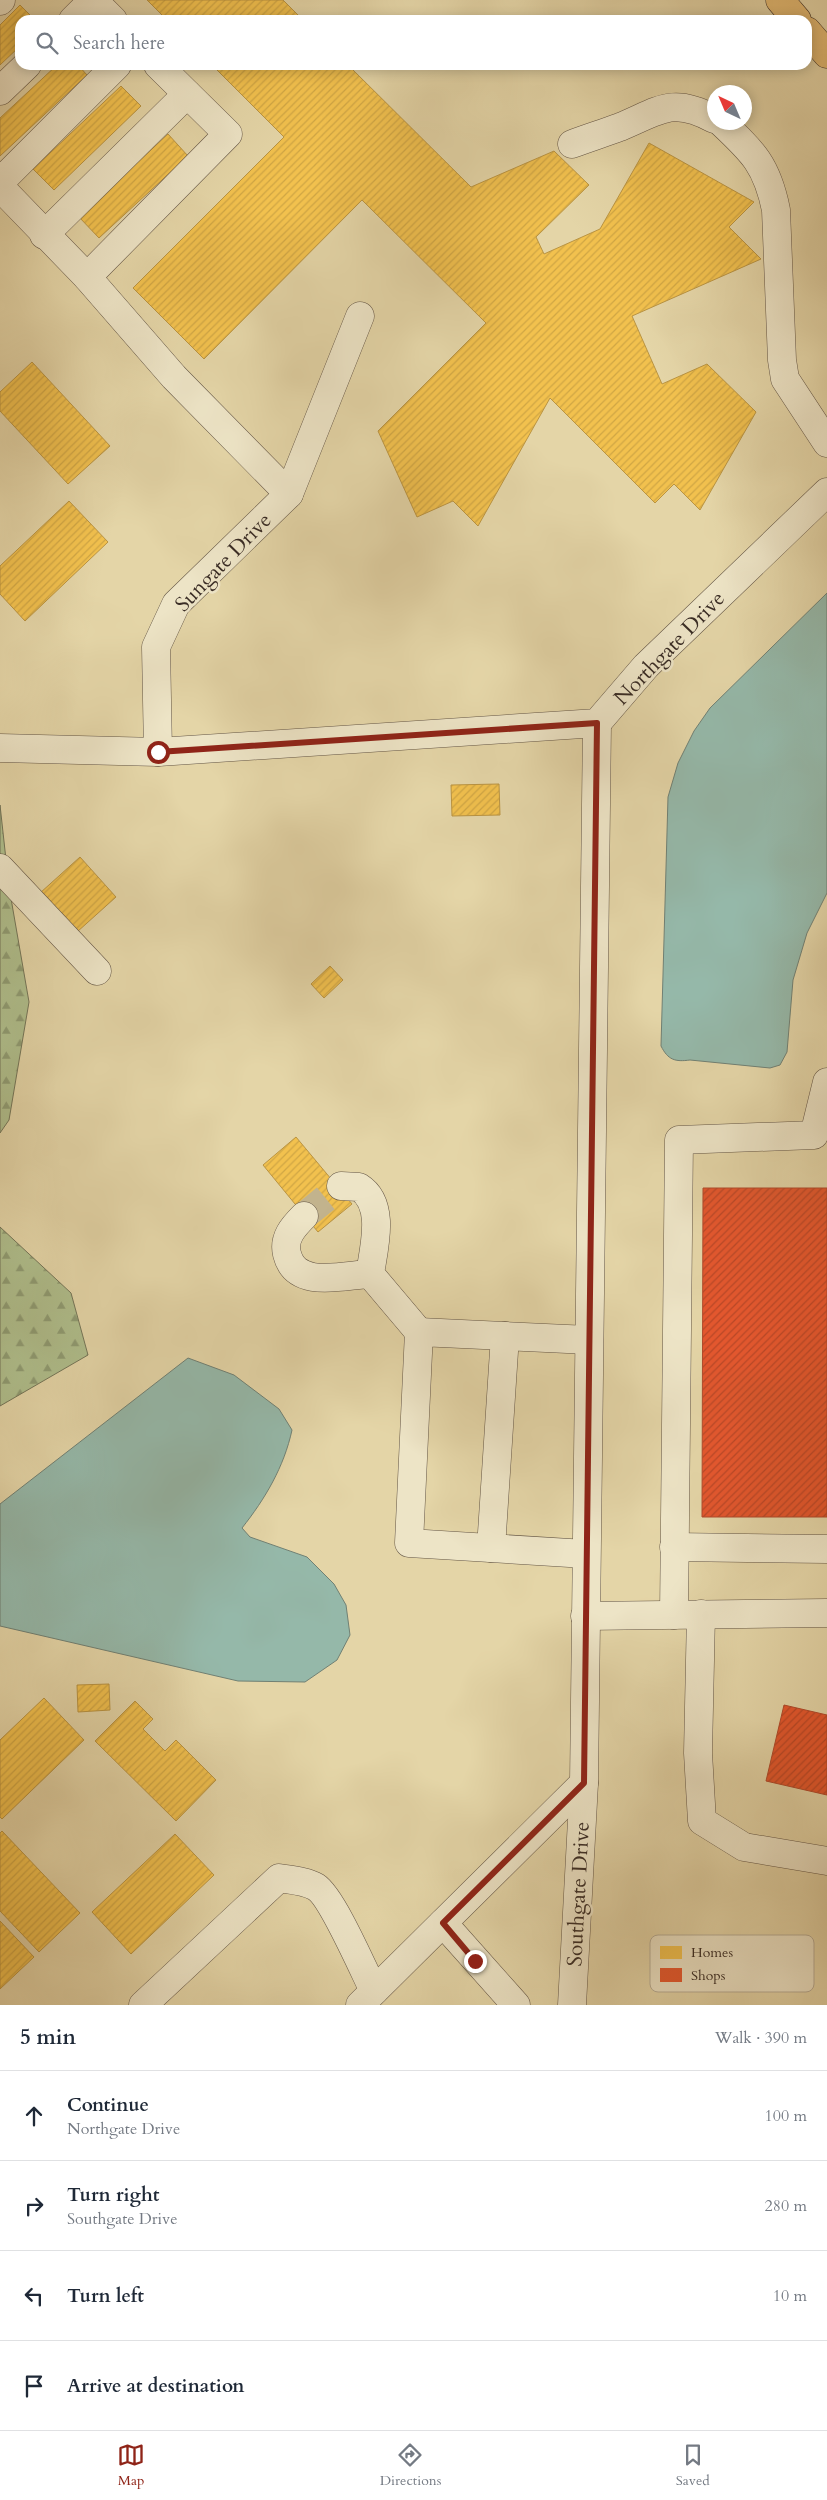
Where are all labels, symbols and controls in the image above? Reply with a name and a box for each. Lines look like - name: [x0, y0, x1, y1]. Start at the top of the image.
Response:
- search box: [15, 15, 812, 70]
- icon: search: [33, 29, 61, 57]
- text: Search here: [73, 30, 165, 56]
- north arrow: [707, 85, 752, 130]
- street label: Sungate Drive: [169, 506, 278, 618]
- street label: Northgate Drive: [607, 585, 731, 712]
- route start: [147, 741, 170, 764]
- street label: Southgate Drive: [560, 1821, 597, 1967]
- legend: [650, 1935, 814, 1992]
- text: Homes: [691, 1943, 733, 1962]
- route end: [464, 1950, 487, 1973]
- text: Shops: [691, 1966, 726, 1985]
- text: 5 min: [20, 2023, 76, 2052]
- text: Walk · 390 m: [715, 2027, 807, 2049]
- text: Continue: [67, 2092, 149, 2118]
- icon: ahead: [20, 2102, 48, 2130]
- text: 100 m: [765, 2105, 807, 2127]
- text: Northgate Drive: [67, 2118, 180, 2140]
- text: Turn right: [67, 2182, 159, 2208]
- icon: right: [20, 2192, 48, 2220]
- text: 280 m: [765, 2195, 807, 2217]
- text: Southgate Drive: [67, 2208, 177, 2230]
- icon: left: [20, 2282, 48, 2310]
- text: Turn left: [67, 2283, 144, 2309]
- text: 10 m: [773, 2285, 807, 2307]
- icon: arrive: [20, 2372, 48, 2400]
- text: Arrive at destination: [67, 2373, 244, 2399]
- tab: Map: [117, 2441, 145, 2490]
- tab: Directions: [380, 2441, 441, 2490]
- tab: Saved: [676, 2441, 710, 2490]

